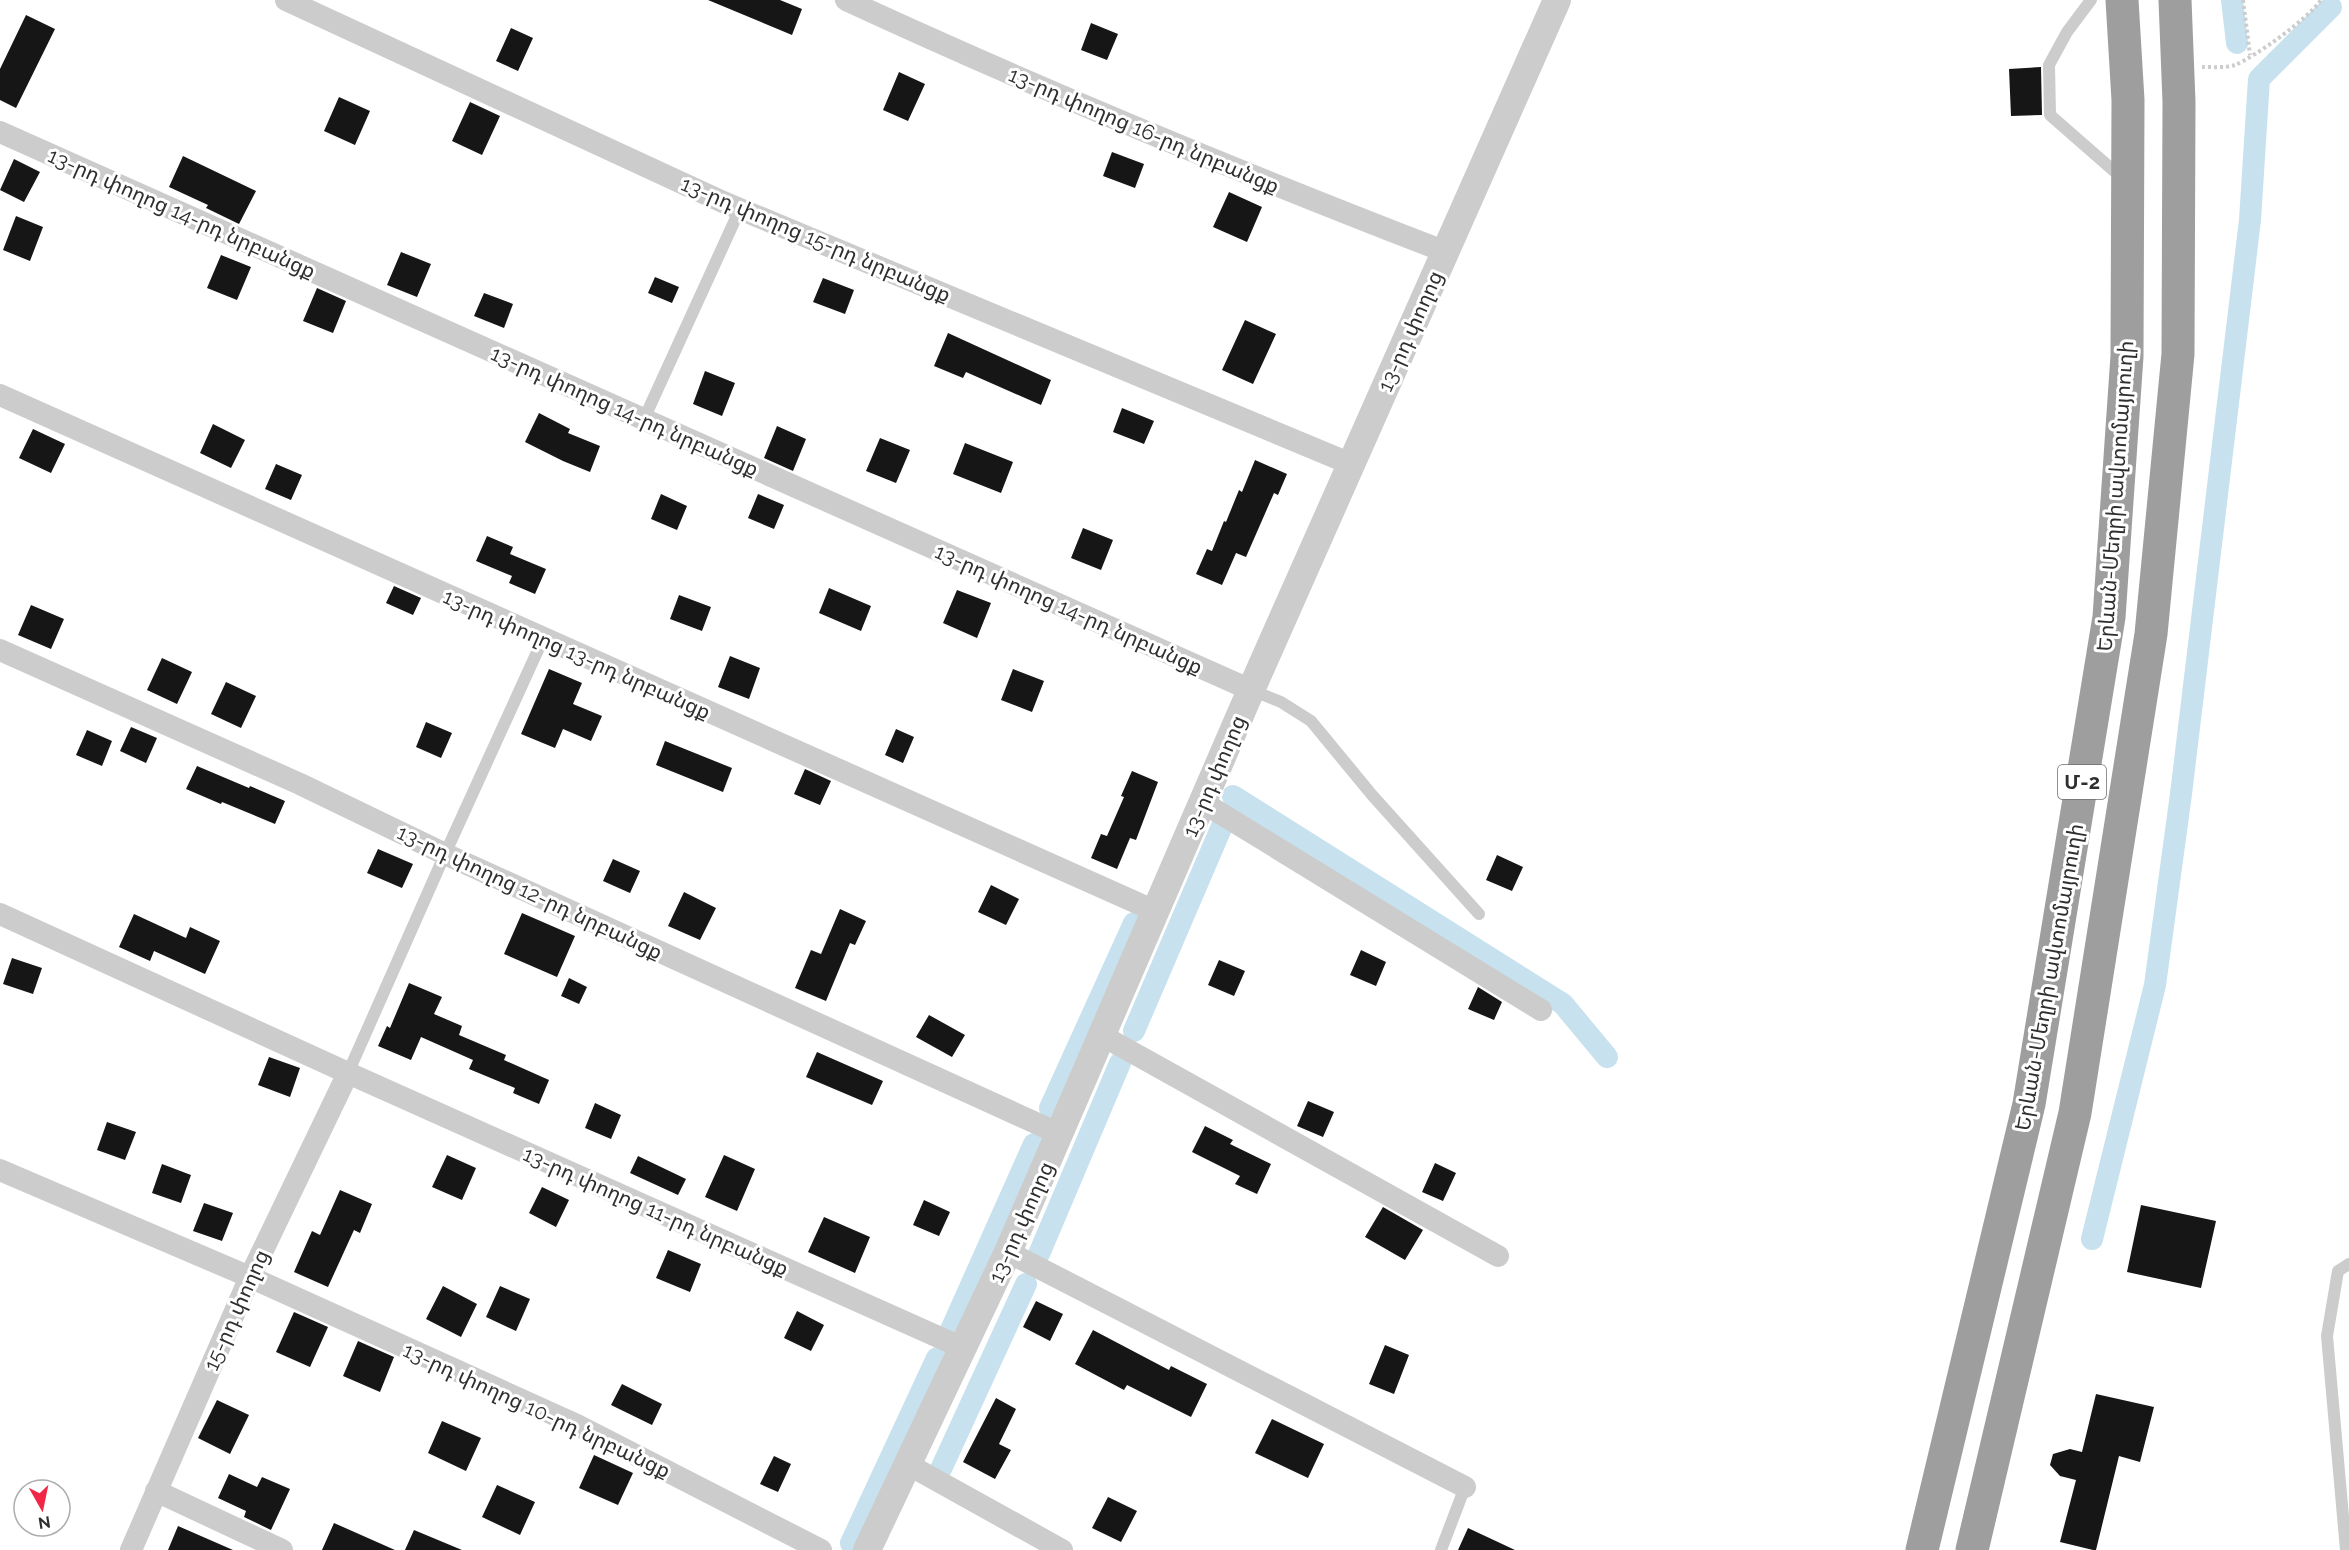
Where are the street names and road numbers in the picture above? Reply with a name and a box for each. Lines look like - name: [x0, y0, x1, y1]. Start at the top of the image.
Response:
- street label: 13-րդ փողոց 16-րդ նրբանցք: [1005, 62, 1283, 198]
- street label: 13-րդ փողոց 14-րդ նրբանցք: [44, 143, 320, 283]
- street label: 13-րդ փողոց 15-րդ նրբանցք: [678, 171, 954, 307]
- street label: 13-րդ փողոց: [1372, 267, 1448, 395]
- street label: Երևան-Մեղրի ավտոմայրուղի: [2092, 340, 2138, 652]
- street label: 13-րդ փողոց 14-րդ նրբանցք: [487, 341, 763, 481]
- street label: 13-րդ փողոց 14-րդ նրբանցք: [931, 539, 1207, 679]
- street label: 13-րդ փողոց 13-րդ նրբանցք: [439, 584, 715, 724]
- street label: 13-րդ փողոց: [1177, 711, 1251, 841]
- road number: Մ-2: [2058, 765, 2106, 799]
- street label: 13-րդ փողոց 12-րդ նրբանցք: [393, 819, 667, 965]
- street label: Երևան-Մեղրի ավտոմայրուղի: [2010, 821, 2088, 1133]
- street label: 13-րդ փողոց 11-րդ նրբանցք: [520, 1141, 792, 1281]
- street label: 13-րդ փողոց: [983, 1158, 1059, 1286]
- street label: 15-րդ փողոց: [198, 1246, 274, 1374]
- street label: 13-րդ փողոց 10-րդ նրբանցք: [400, 1337, 674, 1483]

